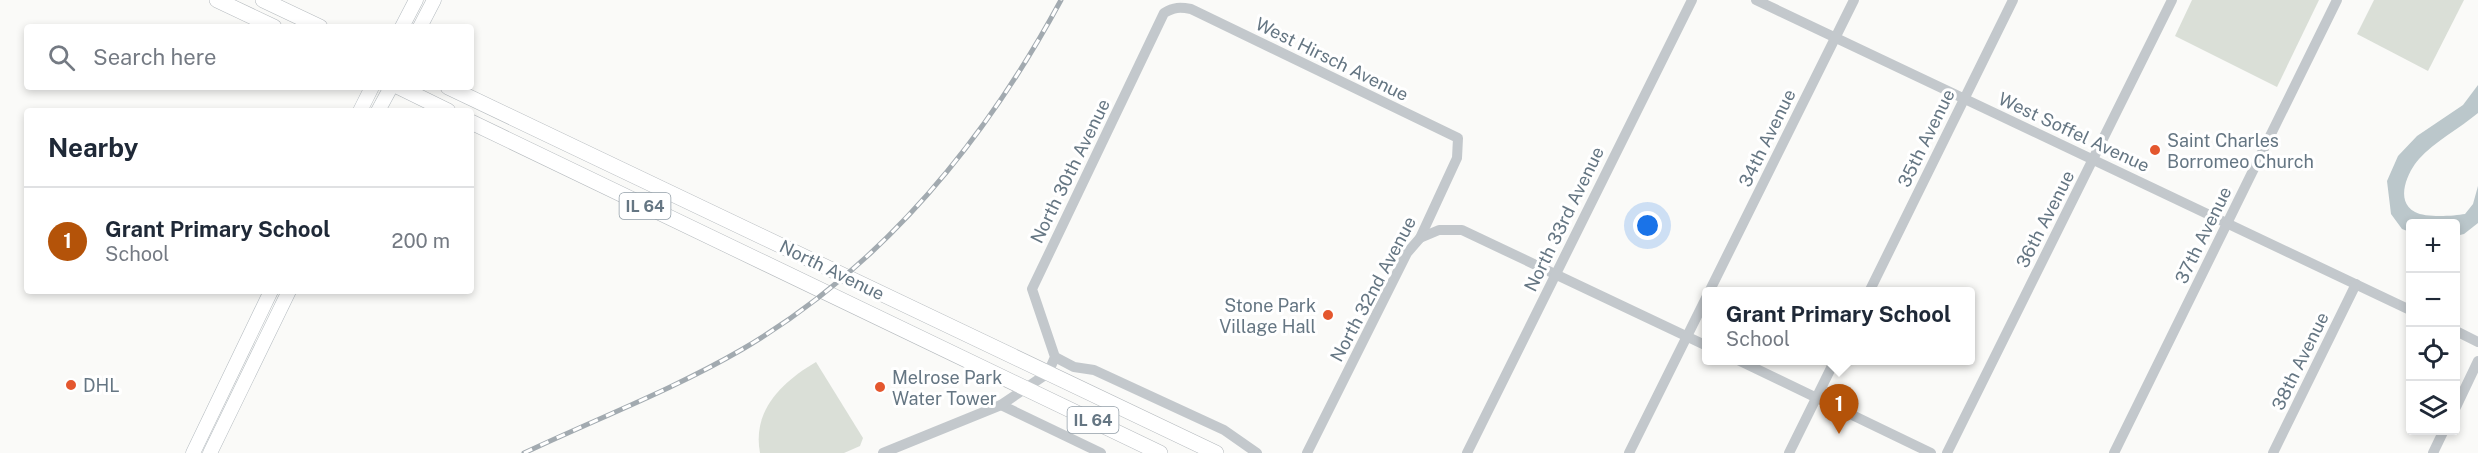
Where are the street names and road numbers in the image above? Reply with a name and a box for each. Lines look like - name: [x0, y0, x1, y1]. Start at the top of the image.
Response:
- street label: West Hirsch Avenue: [1252, 13, 1412, 105]
- street label: 34th Avenue: [1734, 86, 1800, 190]
- street label: 35th Avenue: [1893, 86, 1959, 190]
- street label: West Soffel Avenue: [1995, 88, 2153, 176]
- street label: North 30th Avenue: [1026, 95, 1114, 247]
- street label: North 33rd Avenue: [1520, 143, 1608, 295]
- street label: 36th Avenue: [2012, 167, 2078, 271]
- street label: 37th Avenue: [2170, 183, 2236, 287]
- road number: IL 64: [620, 193, 670, 219]
- street label: North 32nd Avenue: [1326, 213, 1420, 365]
- street label: North Avenue: [776, 236, 888, 304]
- street label: 38th Avenue: [2267, 309, 2333, 413]
- road number: IL 64: [1068, 407, 1118, 433]

